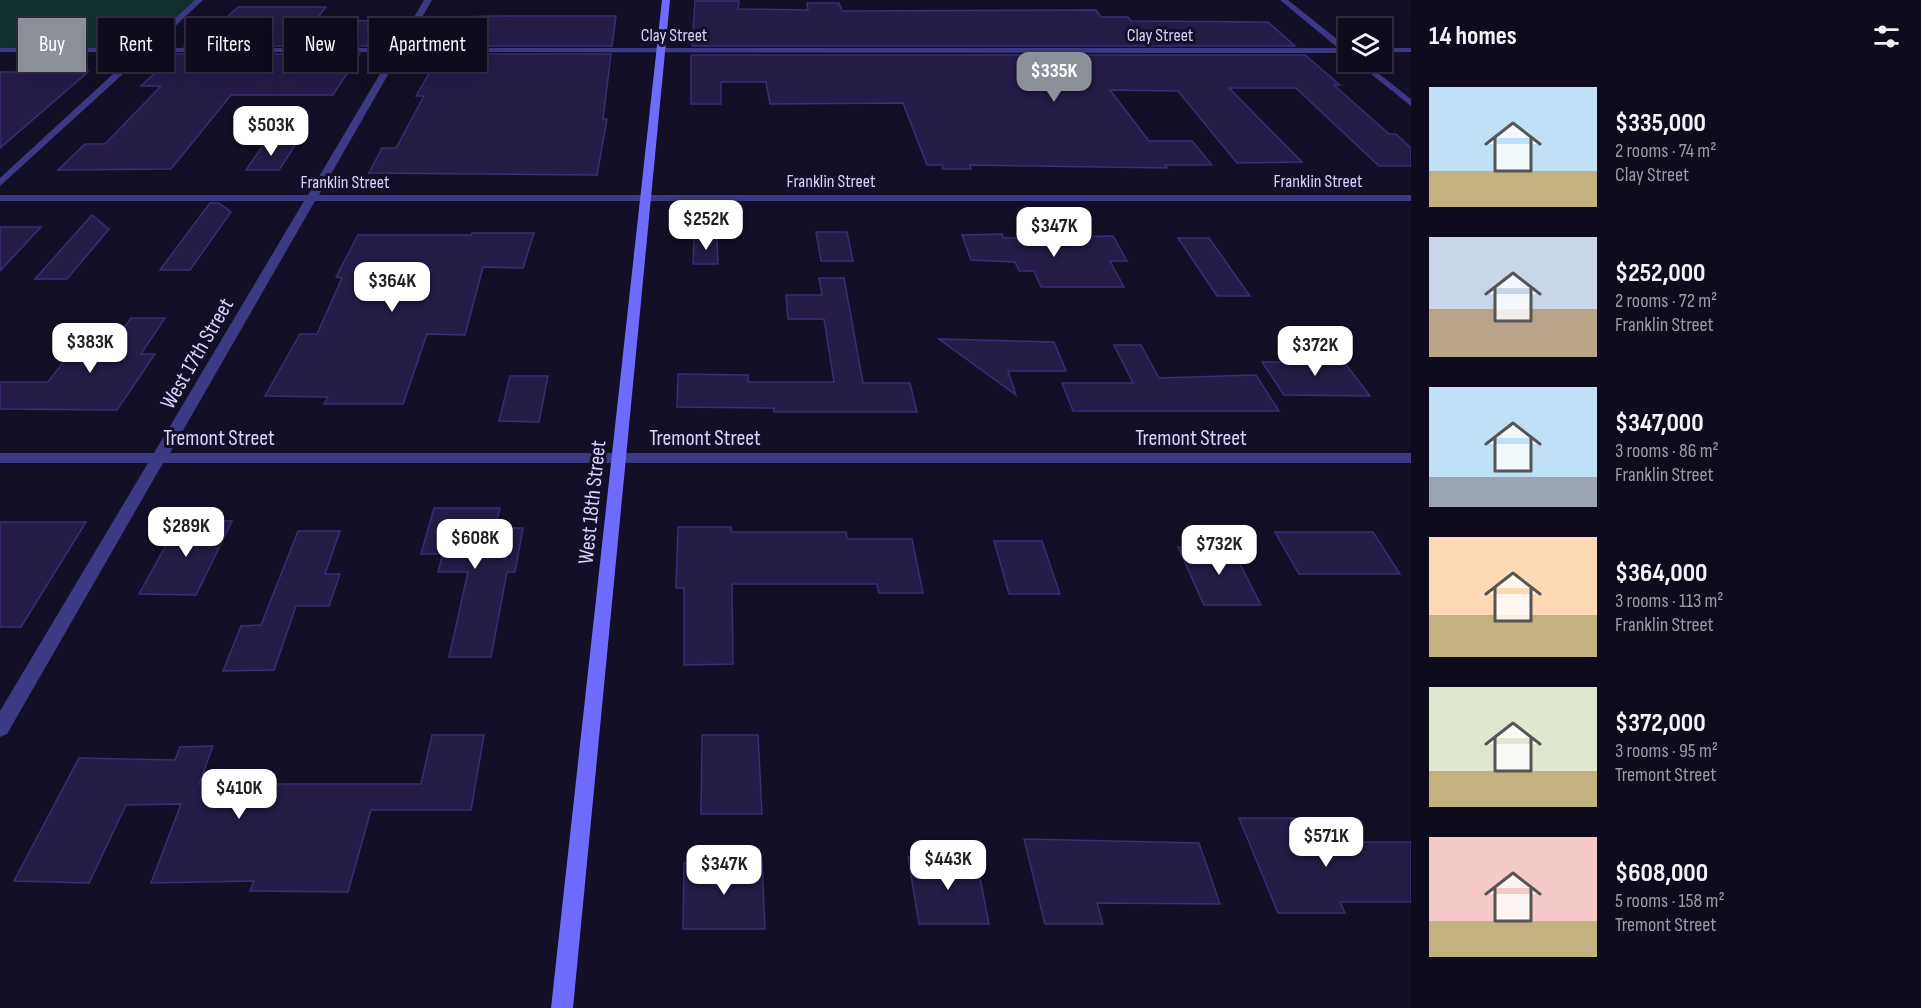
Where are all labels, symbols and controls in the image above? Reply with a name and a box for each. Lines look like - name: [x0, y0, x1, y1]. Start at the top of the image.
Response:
- chip: Buy: [18, 18, 86, 72]
- chip: Rent: [98, 18, 174, 72]
- chip: Filters: [186, 18, 272, 72]
- chip: New: [284, 18, 357, 72]
- chip: Apartment: [369, 18, 487, 72]
- map controls: [1338, 18, 1392, 72]
- button: layers: [1338, 18, 1392, 72]
- icon: filters: [1870, 20, 1903, 53]
- text: 14 homes: [1429, 21, 1517, 52]
- street label: Clay Street: [641, 25, 708, 46]
- street label: Clay Street: [1127, 25, 1194, 46]
- pin: $335K: [1012, 52, 1096, 103]
- text: $335K: [1031, 59, 1077, 83]
- pin: $503K: [229, 106, 313, 157]
- text: $335,000: [1615, 108, 1706, 139]
- icon: home: [1477, 111, 1549, 183]
- text: $503K: [247, 113, 295, 137]
- text: 2 rooms · 74 m²: [1615, 139, 1716, 163]
- text: Clay Street: [1615, 163, 1689, 187]
- street label: Franklin Street: [787, 171, 876, 192]
- street label: Franklin Street: [1274, 171, 1363, 192]
- street label: Franklin Street: [301, 172, 390, 193]
- pin: $252K: [664, 200, 748, 251]
- text: $252K: [683, 207, 729, 231]
- pin: $347K: [1012, 207, 1096, 258]
- text: $347K: [1030, 214, 1078, 238]
- text: $252,000: [1615, 258, 1705, 289]
- icon: home: [1477, 261, 1549, 333]
- pin: $364K: [350, 262, 434, 313]
- text: $364K: [368, 269, 416, 293]
- text: 2 rooms · 72 m²: [1615, 289, 1717, 313]
- street label: West 17th Street: [155, 293, 240, 414]
- text: Franklin Street: [1615, 313, 1714, 337]
- pin: $383K: [48, 323, 132, 374]
- pin: $372K: [1273, 326, 1357, 377]
- text: $383K: [66, 330, 114, 354]
- text: $372K: [1292, 333, 1338, 357]
- text: $347,000: [1615, 408, 1704, 439]
- icon: home: [1477, 411, 1549, 483]
- street label: Tremont Street: [163, 425, 275, 452]
- street label: Tremont Street: [649, 425, 761, 452]
- street label: Tremont Street: [1135, 425, 1247, 452]
- street label: West 18th Street: [573, 439, 612, 565]
- text: 3 rooms · 86 m²: [1615, 439, 1719, 463]
- text: Franklin Street: [1615, 463, 1714, 487]
- pin: $289K: [144, 507, 228, 558]
- text: $289K: [162, 514, 210, 538]
- pin: $608K: [433, 519, 517, 570]
- pin: $732K: [1177, 525, 1261, 576]
- text: $608K: [451, 526, 499, 550]
- text: $732K: [1196, 532, 1242, 556]
- text: $364,000: [1615, 558, 1707, 589]
- icon: home: [1477, 561, 1549, 633]
- text: 3 rooms · 113 m²: [1615, 589, 1724, 613]
- text: Franklin Street: [1615, 613, 1714, 637]
- text: $372,000: [1615, 708, 1706, 739]
- icon: home: [1477, 711, 1549, 783]
- text: 3 rooms · 95 m²: [1615, 739, 1718, 763]
- text: Tremont Street: [1615, 763, 1716, 787]
- pin: $410K: [197, 769, 281, 820]
- text: $410K: [216, 776, 262, 800]
- pin: $571K: [1284, 817, 1368, 868]
- text: $571K: [1303, 824, 1349, 848]
- pin: $443K: [906, 840, 990, 891]
- pin: $347K: [682, 845, 766, 896]
- text: $443K: [924, 847, 972, 871]
- text: $347K: [700, 852, 748, 876]
- text: $608,000: [1615, 858, 1708, 889]
- icon: home: [1477, 861, 1549, 933]
- text: 5 rooms · 158 m²: [1615, 889, 1725, 913]
- text: Tremont Street: [1615, 913, 1716, 937]

